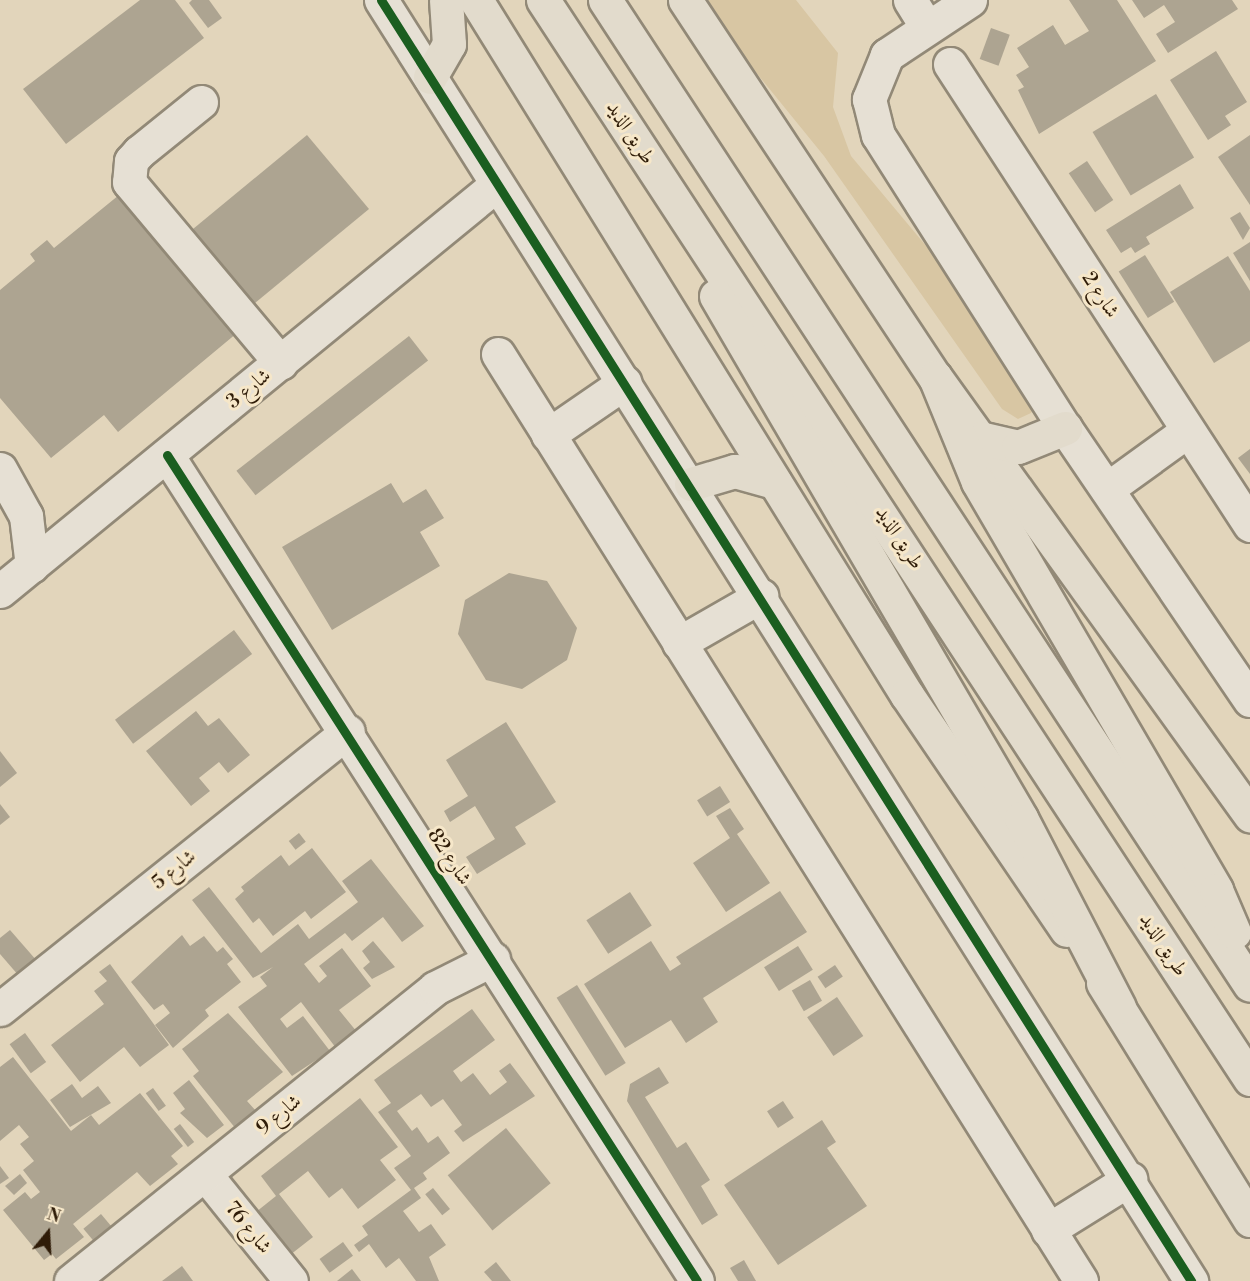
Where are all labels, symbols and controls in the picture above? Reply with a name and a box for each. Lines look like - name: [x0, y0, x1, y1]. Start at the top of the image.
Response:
- street label: طريق الذيد: [601, 97, 659, 169]
- street label: شارع 2: [1076, 267, 1124, 323]
- street label: شارع 3: [222, 364, 276, 414]
- street label: طريق الذيد: [870, 502, 928, 574]
- street label: شارع 82: [422, 824, 476, 890]
- street label: شارع 5: [147, 845, 201, 895]
- street label: طريق الذيد: [1134, 909, 1192, 981]
- street label: شارع 9: [252, 1090, 306, 1140]
- street label: شارع 76: [220, 1197, 276, 1259]
- north arrow: [18, 1203, 78, 1263]
- text: N: [44, 1204, 63, 1227]

